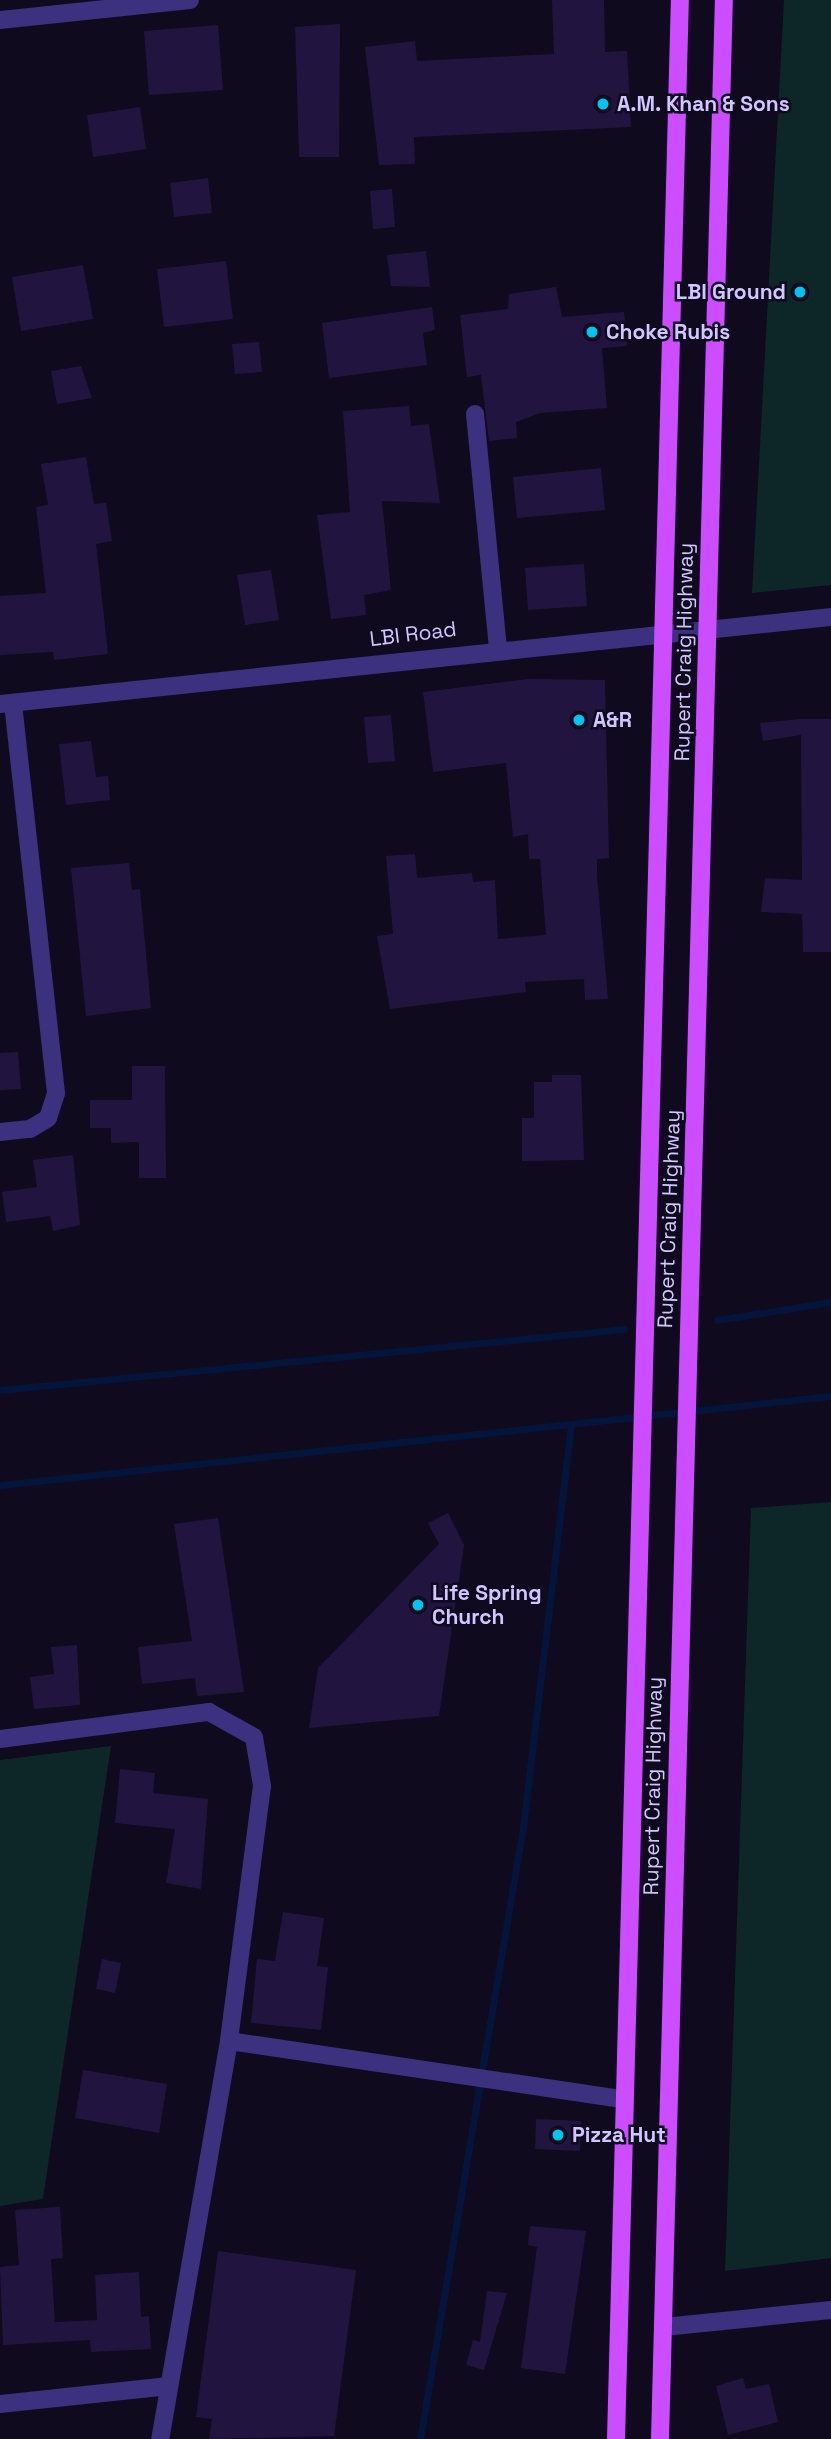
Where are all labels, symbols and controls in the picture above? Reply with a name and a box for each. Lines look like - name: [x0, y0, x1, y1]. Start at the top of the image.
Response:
- place label: A.M. Khan & Sons: [617, 91, 790, 117]
- marker: A.M. Khan & Sons: [595, 96, 611, 112]
- place label: LBI Ground: [676, 279, 786, 305]
- marker: LBI Ground: [792, 284, 808, 300]
- place label: Choke Rubis: [606, 319, 730, 345]
- marker: Choke Rubis: [584, 324, 600, 340]
- street label: Rupert Craig Highway: [669, 542, 699, 762]
- street label: LBI Road: [368, 616, 458, 652]
- place label: A&R: [593, 707, 632, 733]
- marker: A&R: [571, 712, 587, 728]
- street label: Rupert Craig Highway: [653, 1109, 685, 1329]
- place label: Life Spring Church: [432, 1580, 542, 1630]
- marker: Life Spring Church: [410, 1597, 426, 1613]
- street label: Rupert Craig Highway: [638, 1676, 668, 1896]
- place label: Pizza Hut: [572, 2122, 666, 2148]
- marker: Pizza Hut: [550, 2127, 566, 2143]

